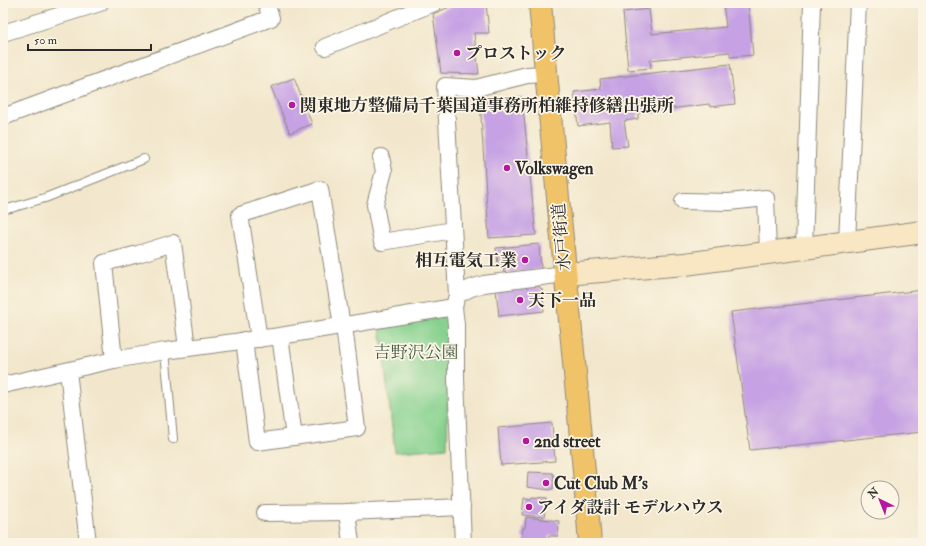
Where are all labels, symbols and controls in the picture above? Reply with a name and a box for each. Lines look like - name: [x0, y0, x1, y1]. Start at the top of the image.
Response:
- scale bar: [28, 26, 151, 52]
- text: 50 m: [34, 33, 58, 48]
- place label: プロストック: [465, 43, 567, 64]
- marker: プロストック: [452, 48, 462, 58]
- place label: 関東地方整備局千葉国道事務所柏維持修繕出張所: [300, 95, 674, 116]
- marker: 関東地方整備局千葉国道事務所柏維持修繕出張所: [287, 100, 297, 110]
- place label: Volkswagen: [514, 158, 594, 180]
- marker: Volkswagen: [502, 163, 512, 173]
- street label: 水戸街道: [548, 202, 575, 272]
- place label: 相互電気工業: [415, 250, 517, 271]
- marker: 相互電気工業: [520, 255, 530, 265]
- place label: 天下一品: [528, 290, 596, 311]
- marker: 天下一品: [515, 295, 525, 305]
- park label: 吉野沢公園: [374, 342, 459, 363]
- place label: 2nd street: [534, 431, 601, 452]
- marker: 2nd street: [521, 436, 531, 446]
- place label: Cut Club M's: [554, 473, 648, 494]
- marker: Cut Club M's: [541, 478, 551, 488]
- north arrow: [860, 480, 900, 520]
- text: N: [865, 484, 882, 502]
- place label: アイダ設計 モデルハウス: [537, 497, 724, 518]
- marker: アイダ設計 モデルハウス: [524, 502, 534, 512]

